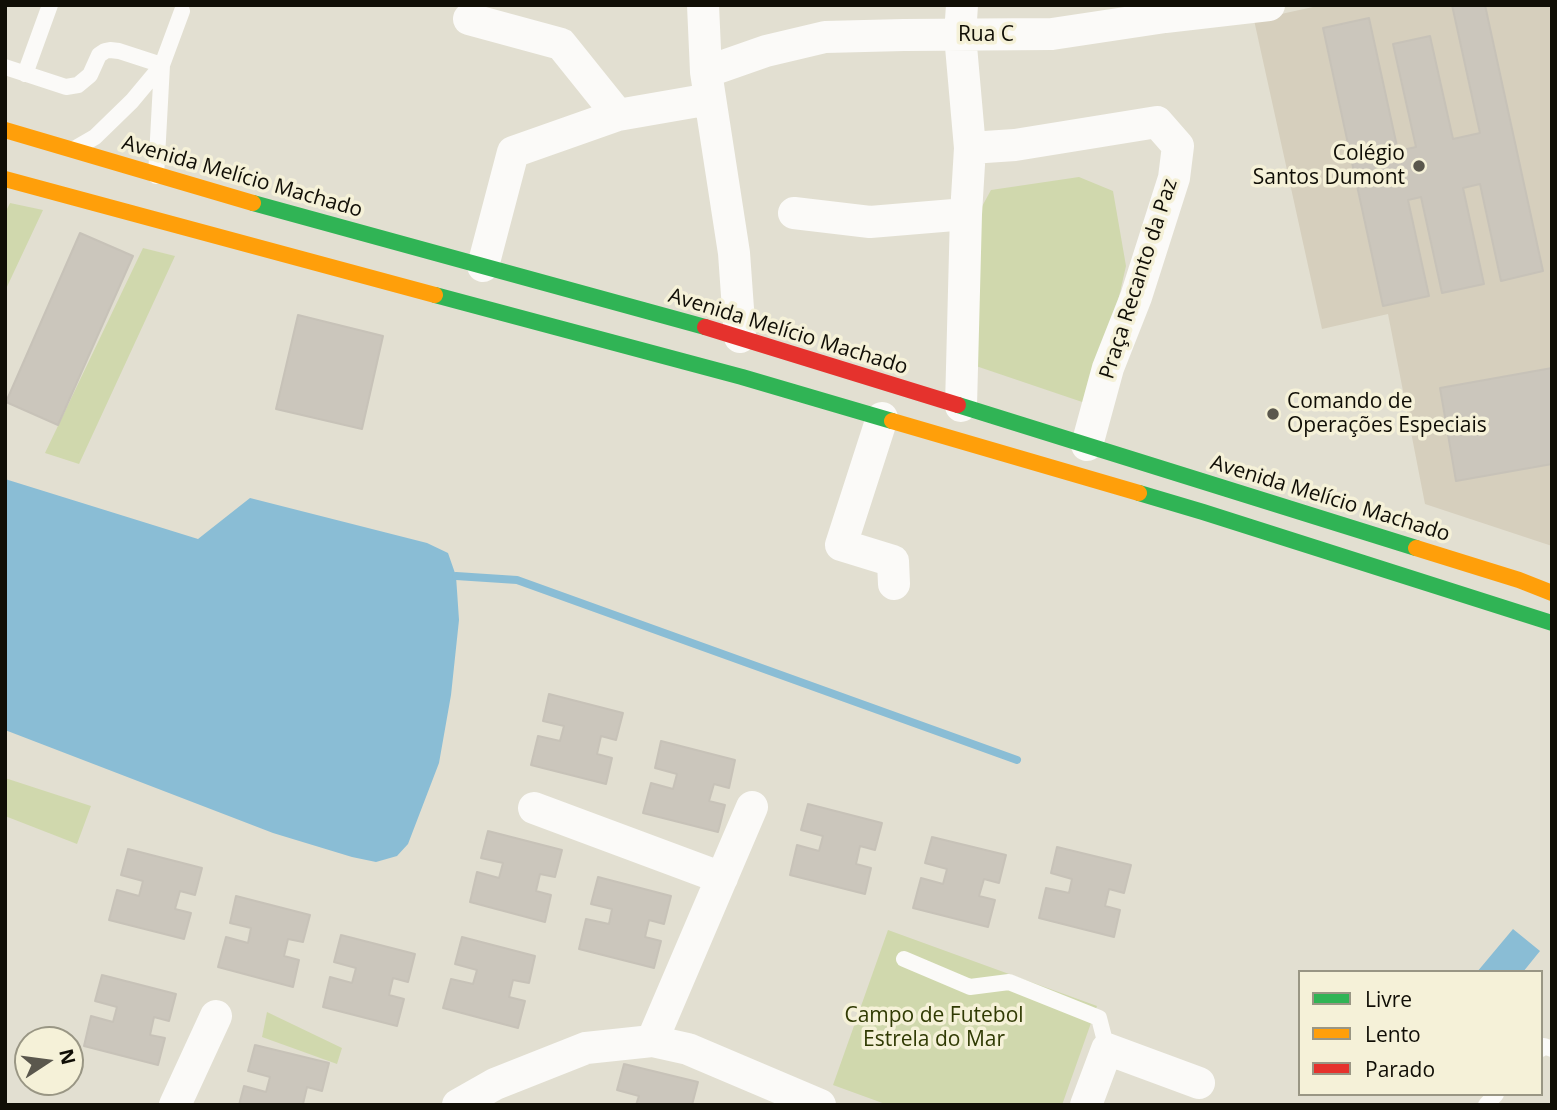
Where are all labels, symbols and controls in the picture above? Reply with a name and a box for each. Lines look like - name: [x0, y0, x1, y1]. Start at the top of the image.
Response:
- street label: Rua C: [958, 22, 1014, 48]
- street label: Avenida Melício Machado: [119, 131, 365, 223]
- place label: Colégio Santos Dumont: [1253, 141, 1405, 191]
- marker: Colégio Santos Dumont: [1411, 158, 1427, 174]
- street label: Praça Recanto da Paz: [1095, 176, 1183, 382]
- street label: Avenida Melício Machado: [665, 284, 911, 380]
- place label: Comando de Operações Especiais: [1287, 389, 1487, 439]
- marker: Comando de Operações Especiais: [1265, 406, 1281, 422]
- street label: Avenida Melício Machado: [1207, 451, 1453, 547]
- legend: [1298, 970, 1543, 1096]
- text: Livre: [1365, 985, 1412, 1013]
- park label: Campo de Futebol Estrela do Mar: [844, 1003, 1024, 1053]
- text: Lento: [1365, 1020, 1421, 1048]
- north arrow: [14, 1026, 84, 1096]
- text: N: [53, 1046, 82, 1067]
- text: Parado: [1365, 1055, 1435, 1083]

